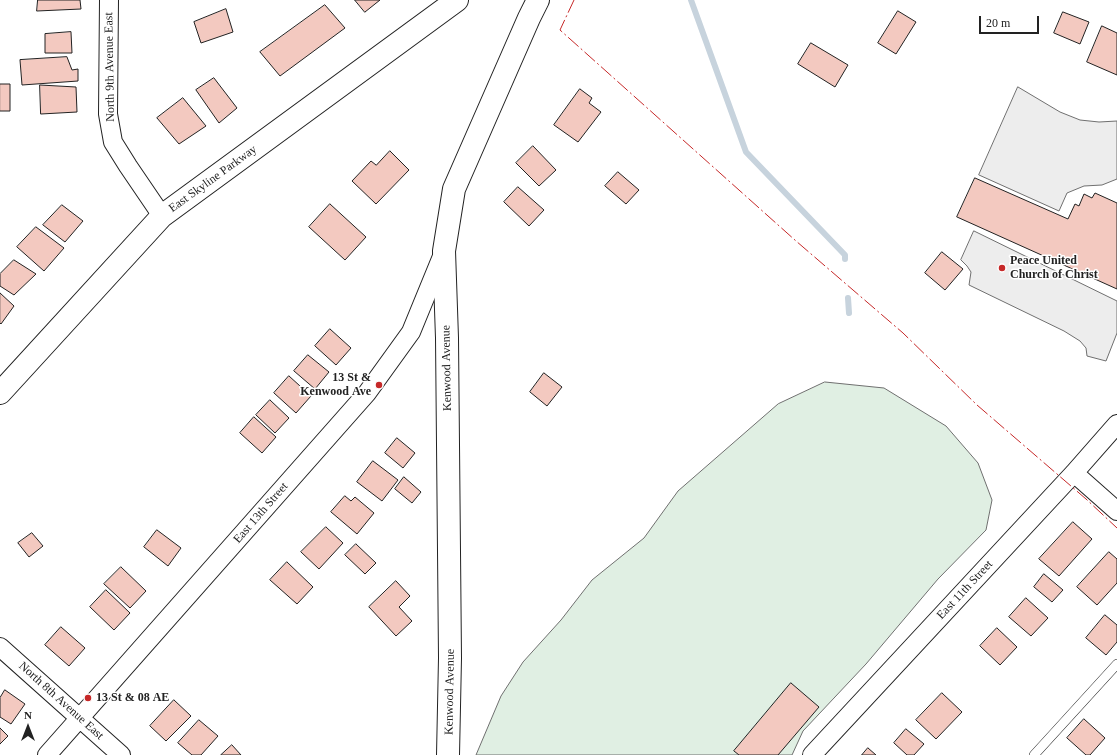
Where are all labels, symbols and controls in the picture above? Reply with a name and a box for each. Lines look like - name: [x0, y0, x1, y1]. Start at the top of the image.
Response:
- scale bar: [981, 8, 1041, 34]
- street label: North 9th Avenue East: [102, 12, 118, 122]
- text: 20 m: [986, 16, 1010, 30]
- street label: East Skyline Parkway: [166, 142, 260, 216]
- place label: Peace United Church of Christ: [1010, 254, 1098, 282]
- marker: Peace United Church of Christ: [997, 263, 1007, 273]
- street label: Kenwood Avenue: [439, 325, 455, 411]
- place label: 13 St & Kenwood Ave: [300, 371, 371, 399]
- marker: 13 St & Kenwood Ave: [374, 380, 384, 390]
- street label: East 13th Street: [231, 480, 291, 546]
- street label: East 11th Street: [934, 557, 996, 623]
- street label: Kenwood Avenue: [442, 649, 458, 735]
- street label: North 8th Avenue East: [16, 659, 106, 743]
- place label: 13 St & 08 AE: [96, 691, 169, 705]
- marker: 13 St & 08 AE: [83, 693, 93, 703]
- north arrow: [8, 707, 48, 747]

